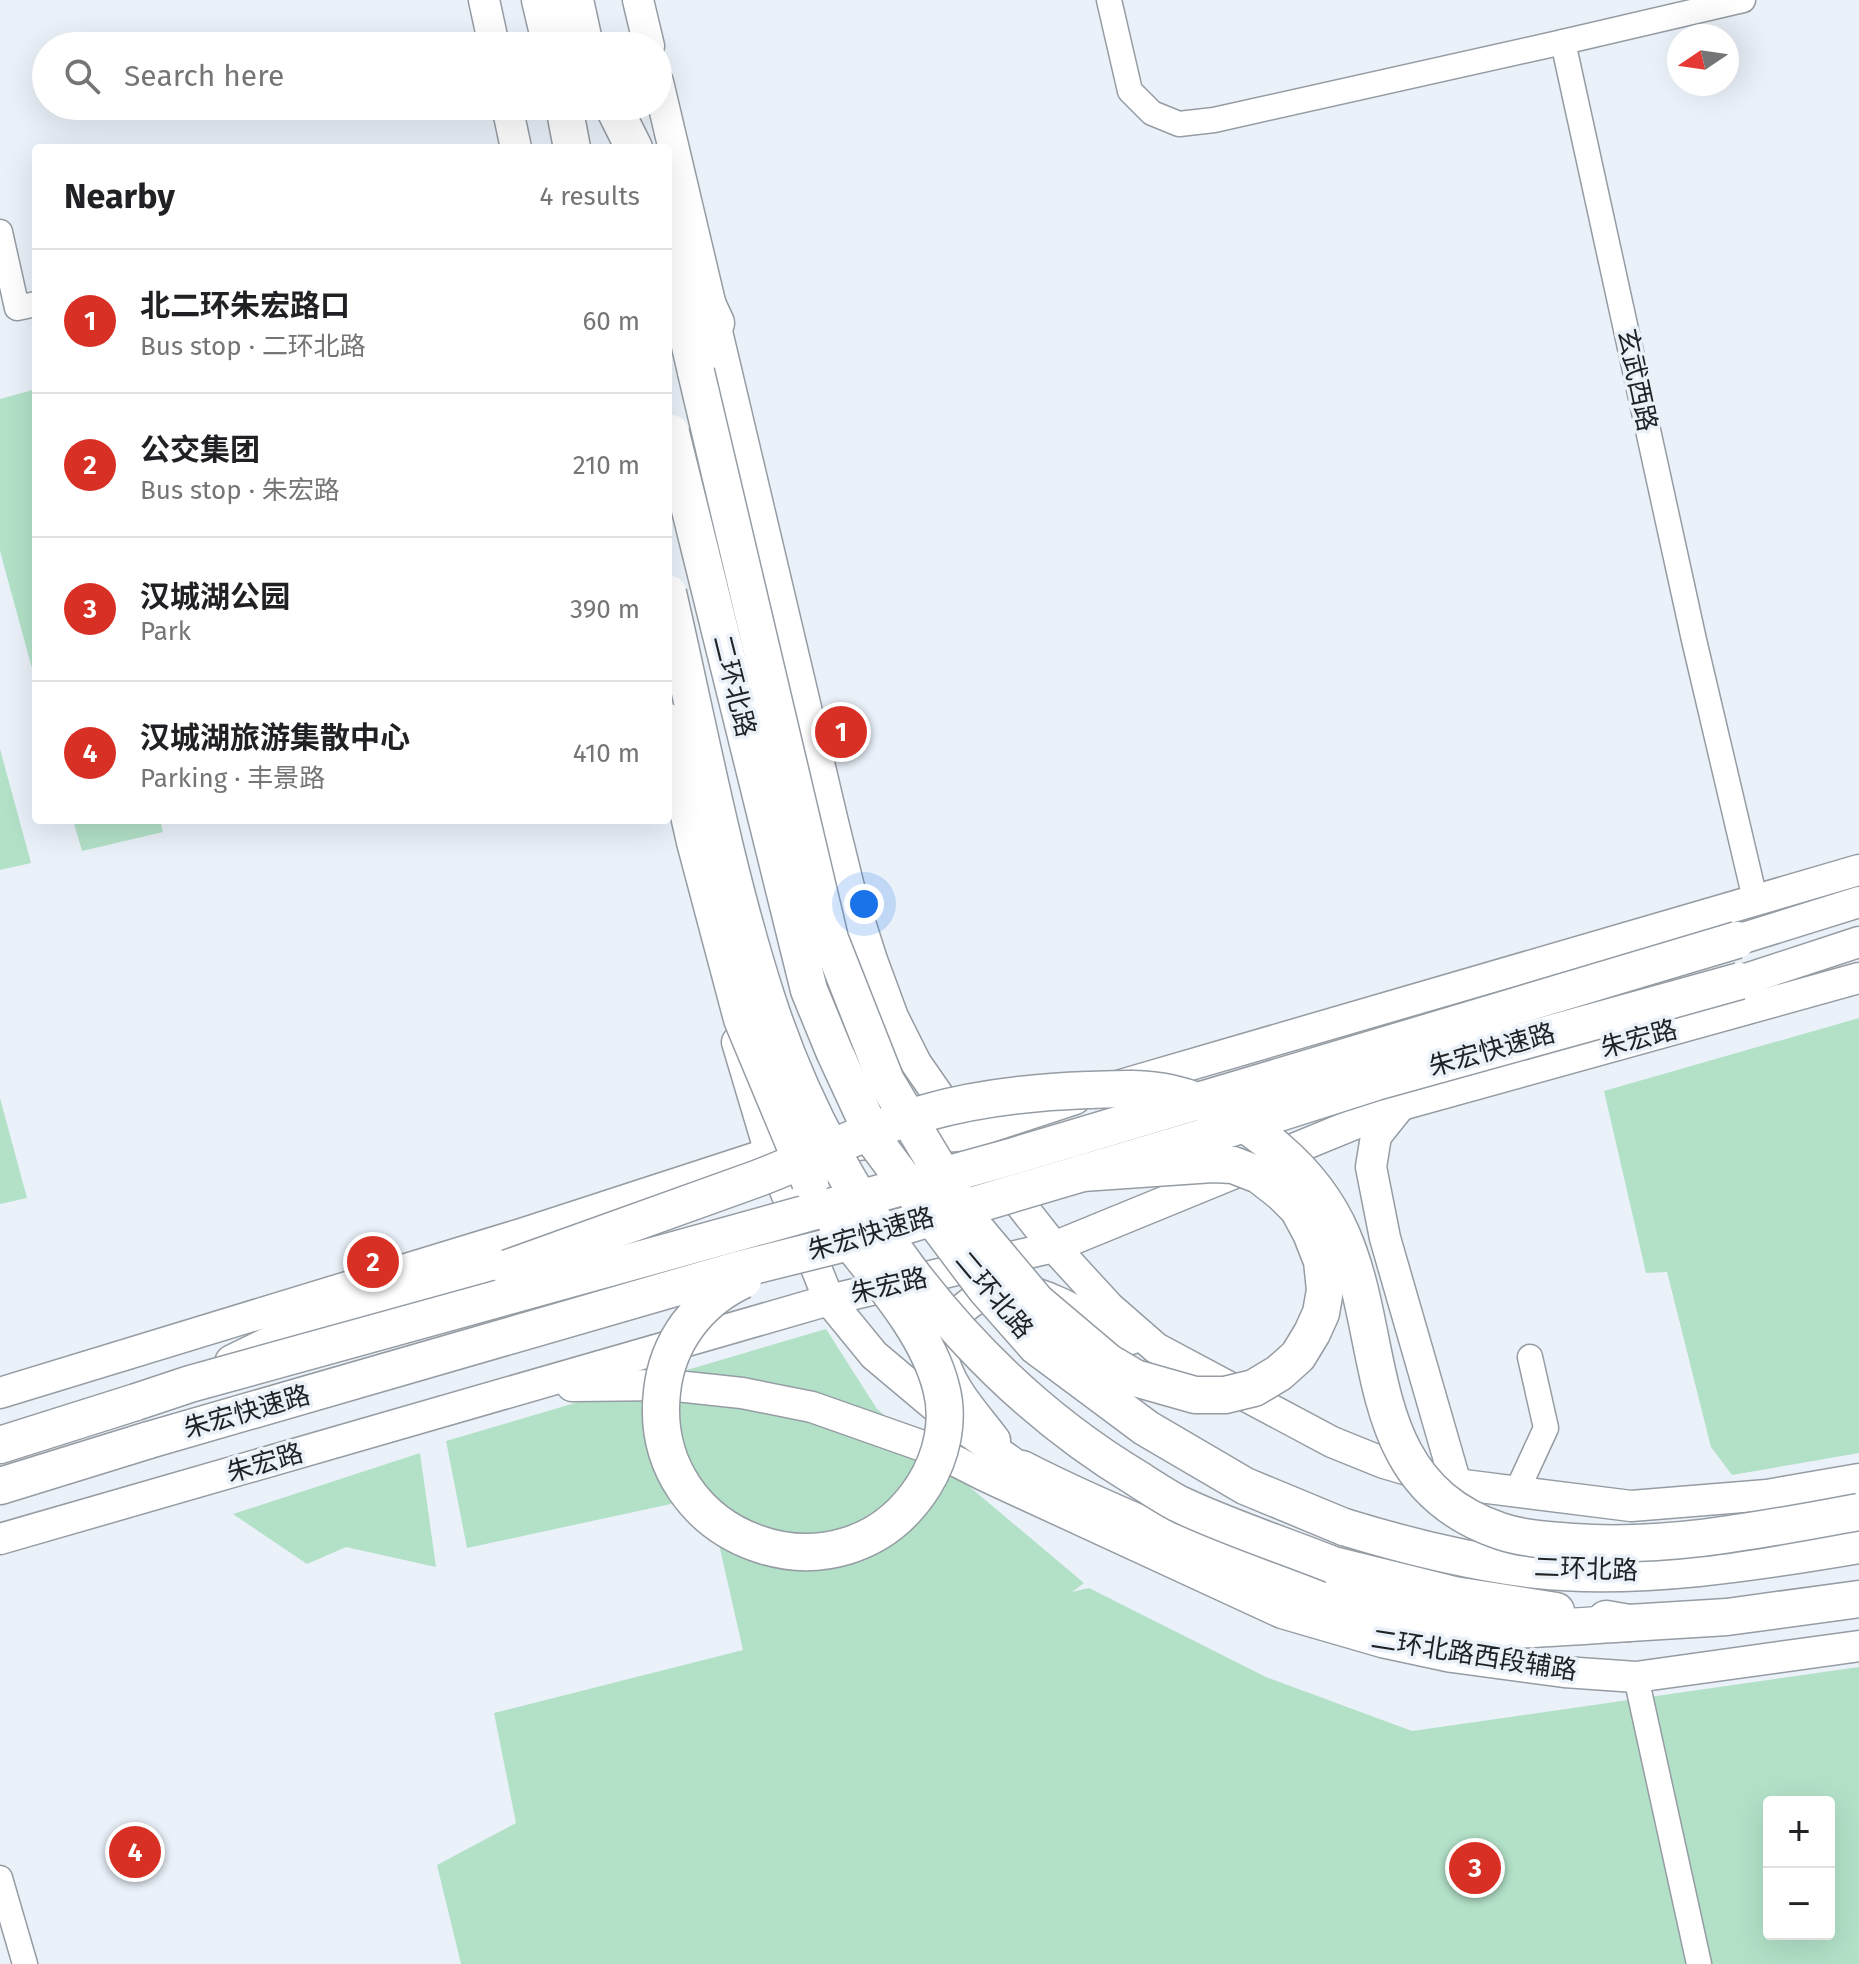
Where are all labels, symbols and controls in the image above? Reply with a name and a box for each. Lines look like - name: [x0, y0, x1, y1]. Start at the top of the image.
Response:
- north arrow: [1667, 24, 1739, 96]
- search box: [32, 32, 672, 120]
- icon: search: [60, 54, 104, 98]
- text: Search here: [124, 58, 284, 94]
- text: Nearby: [64, 176, 175, 217]
- text: 4 results: [539, 181, 640, 212]
- text: 北二环朱宏路口: [140, 288, 350, 324]
- text: 1: [84, 306, 96, 337]
- text: 60 m: [582, 306, 640, 337]
- street label: 玄武西路: [1611, 326, 1663, 434]
- text: Bus stop · 二环北路: [140, 331, 366, 362]
- text: 公交集团: [140, 432, 260, 468]
- text: 2: [83, 450, 97, 481]
- text: 210 m: [573, 450, 640, 481]
- text: Bus stop · 朱宏路: [140, 475, 340, 506]
- text: 汉城湖公园: [140, 579, 290, 615]
- text: 3: [83, 594, 97, 625]
- text: 390 m: [570, 594, 640, 625]
- text: Park: [140, 616, 191, 647]
- street label: 二环北路: [706, 632, 762, 740]
- pin: 1: [815, 702, 867, 762]
- text: 汉城湖旅游集散中心: [140, 720, 410, 756]
- text: 4: [83, 738, 97, 769]
- text: 410 m: [573, 738, 640, 769]
- text: Parking · 丰景路: [140, 763, 325, 794]
- your location: [844, 884, 884, 924]
- street label: 朱宏路: [1597, 1014, 1681, 1064]
- street label: 朱宏快速路: [1425, 1017, 1559, 1083]
- street label: 朱宏快速路: [804, 1201, 938, 1267]
- pin: 2: [347, 1232, 399, 1292]
- street label: 二环北路: [949, 1245, 1039, 1345]
- street label: 朱宏路: [848, 1262, 930, 1310]
- street label: 朱宏快速路: [180, 1379, 314, 1445]
- street label: 朱宏路: [223, 1437, 307, 1489]
- street label: 二环北路: [1533, 1552, 1639, 1586]
- street label: 二环北路西段辅路: [1369, 1623, 1579, 1687]
- map controls: [1763, 1796, 1835, 1940]
- button: +: [1763, 1796, 1835, 1868]
- pin: 4: [109, 1822, 161, 1882]
- pin: 3: [1449, 1838, 1501, 1898]
- button: −: [1763, 1868, 1835, 1940]

